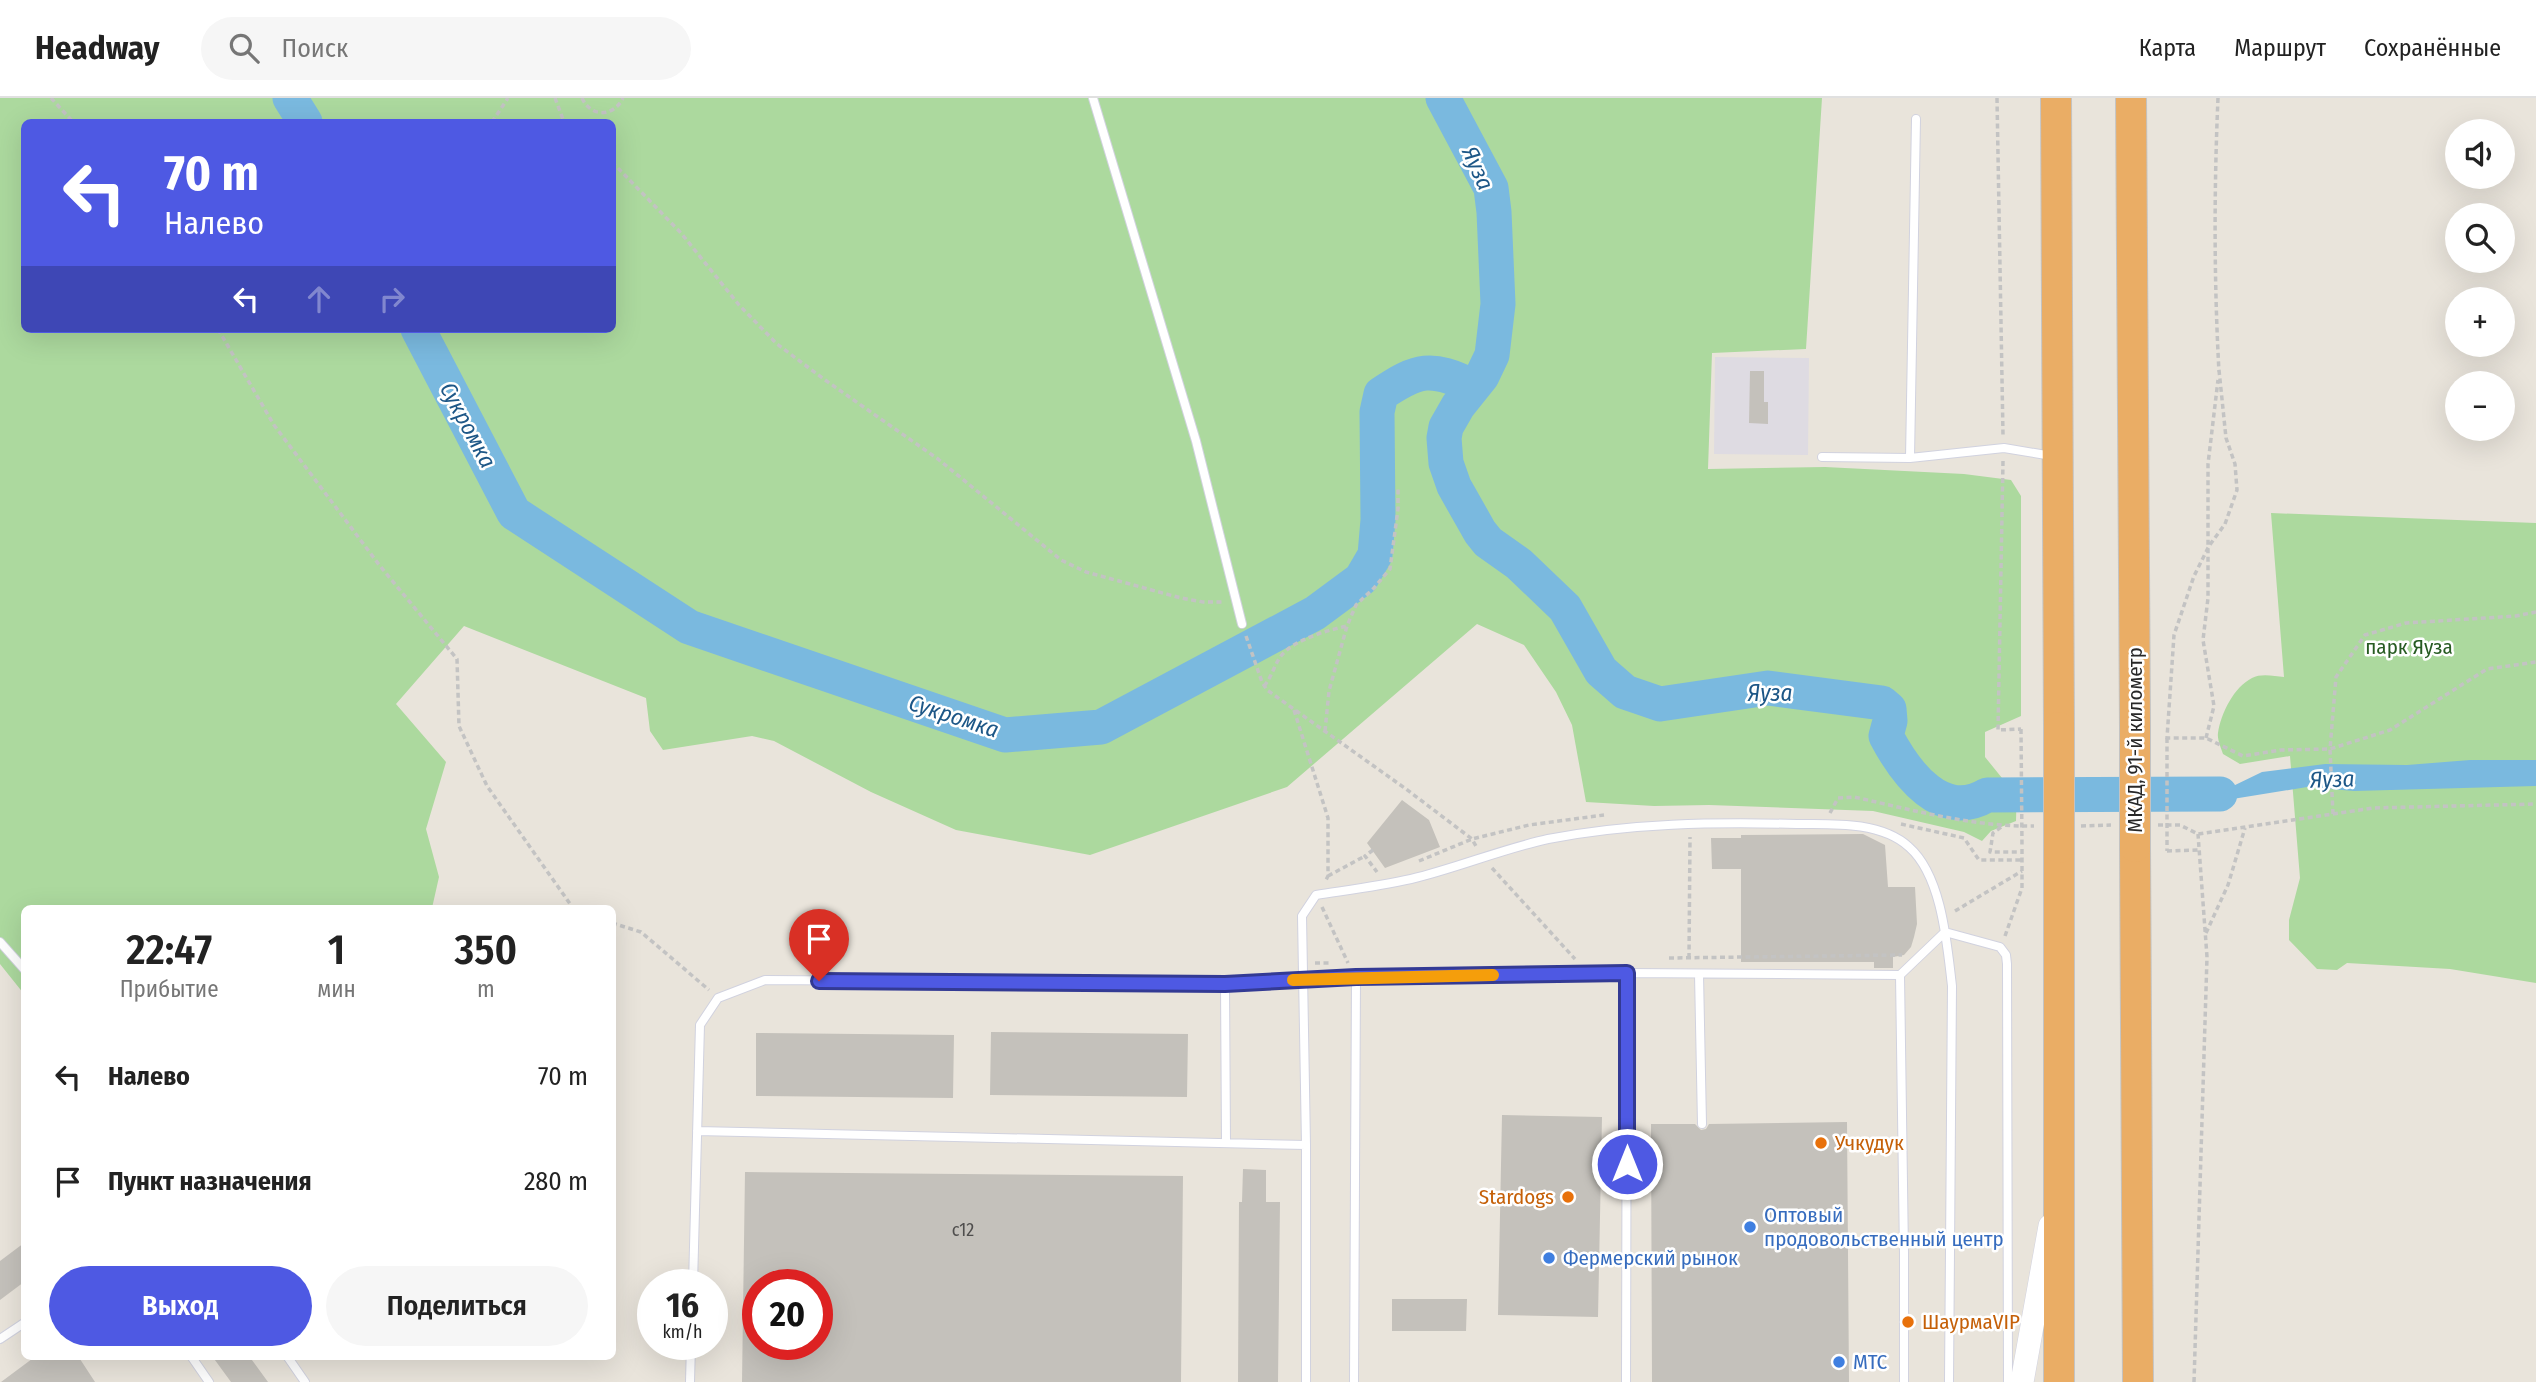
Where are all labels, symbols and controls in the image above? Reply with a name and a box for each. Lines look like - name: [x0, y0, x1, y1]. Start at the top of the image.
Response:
- search box: [201, 17, 691, 80]
- text: Headway: [35, 28, 159, 68]
- icon: search: [225, 29, 263, 67]
- text: Поиск: [281, 33, 348, 64]
- text: Карта: [2139, 34, 2196, 62]
- text: Маршрут: [2234, 34, 2326, 62]
- text: Сохранённые: [2364, 34, 2501, 62]
- map controls: [2445, 119, 2515, 441]
- button: sound: [2445, 119, 2515, 189]
- water label: Яуза: [1456, 141, 1500, 194]
- text: 70 m: [164, 144, 259, 203]
- icon: left: [49, 147, 140, 238]
- button: search: [2445, 203, 2515, 273]
- text: Налево: [164, 204, 264, 242]
- icon: left: [227, 280, 265, 318]
- icon: ahead: [300, 280, 338, 318]
- icon: right: [373, 280, 411, 318]
- button: +: [2445, 287, 2515, 357]
- button: −: [2445, 371, 2515, 441]
- water label: Сукромка: [434, 377, 502, 473]
- park label: парк Яуза: [2365, 634, 2453, 660]
- street label: МКАД, 91-й километр: [2122, 647, 2148, 833]
- water label: Яуза: [1747, 679, 1792, 707]
- water label: Сукромка: [906, 688, 1002, 744]
- water label: Яуза: [2308, 764, 2355, 794]
- pin: [789, 909, 849, 981]
- icon: arrive: [800, 920, 838, 958]
- text: 22:47: [126, 925, 212, 975]
- text: 1: [328, 925, 345, 975]
- text: 350: [455, 925, 517, 975]
- text: Прибытие: [120, 975, 219, 1003]
- text: мин: [317, 975, 356, 1003]
- text: m: [477, 975, 495, 1003]
- icon: left: [49, 1058, 87, 1096]
- text: Налево: [108, 1061, 190, 1092]
- text: 70 m: [538, 1061, 588, 1092]
- position arrow: [1590, 1127, 1664, 1201]
- place label: Учкудук: [1834, 1130, 1904, 1156]
- marker: Учкудук: [1813, 1135, 1829, 1151]
- icon: arrive: [49, 1163, 87, 1201]
- text: Пункт назначения: [108, 1166, 312, 1197]
- text: 280 m: [524, 1166, 588, 1197]
- place label: Stardogs: [1479, 1184, 1554, 1210]
- marker: Stardogs: [1560, 1189, 1576, 1205]
- place label: Оптовый продовольственный центр: [1764, 1202, 2004, 1252]
- house number: с12: [952, 1219, 974, 1241]
- marker: Оптовый продовольственный центр: [1742, 1219, 1758, 1235]
- place label: Фермерский рынок: [1563, 1245, 1738, 1271]
- marker: Фермерский рынок: [1541, 1250, 1557, 1266]
- button: Выход: [49, 1266, 312, 1346]
- button: Поделиться: [326, 1266, 588, 1346]
- speed limit sign: 20: [742, 1269, 833, 1360]
- text: 16: [666, 1284, 699, 1326]
- place label: ШаурмаVIP: [1922, 1309, 2020, 1335]
- marker: ШаурмаVIP: [1900, 1314, 1916, 1330]
- text: km/h: [662, 1321, 703, 1343]
- place label: МТС: [1853, 1349, 1888, 1375]
- marker: МТС: [1831, 1354, 1847, 1370]

